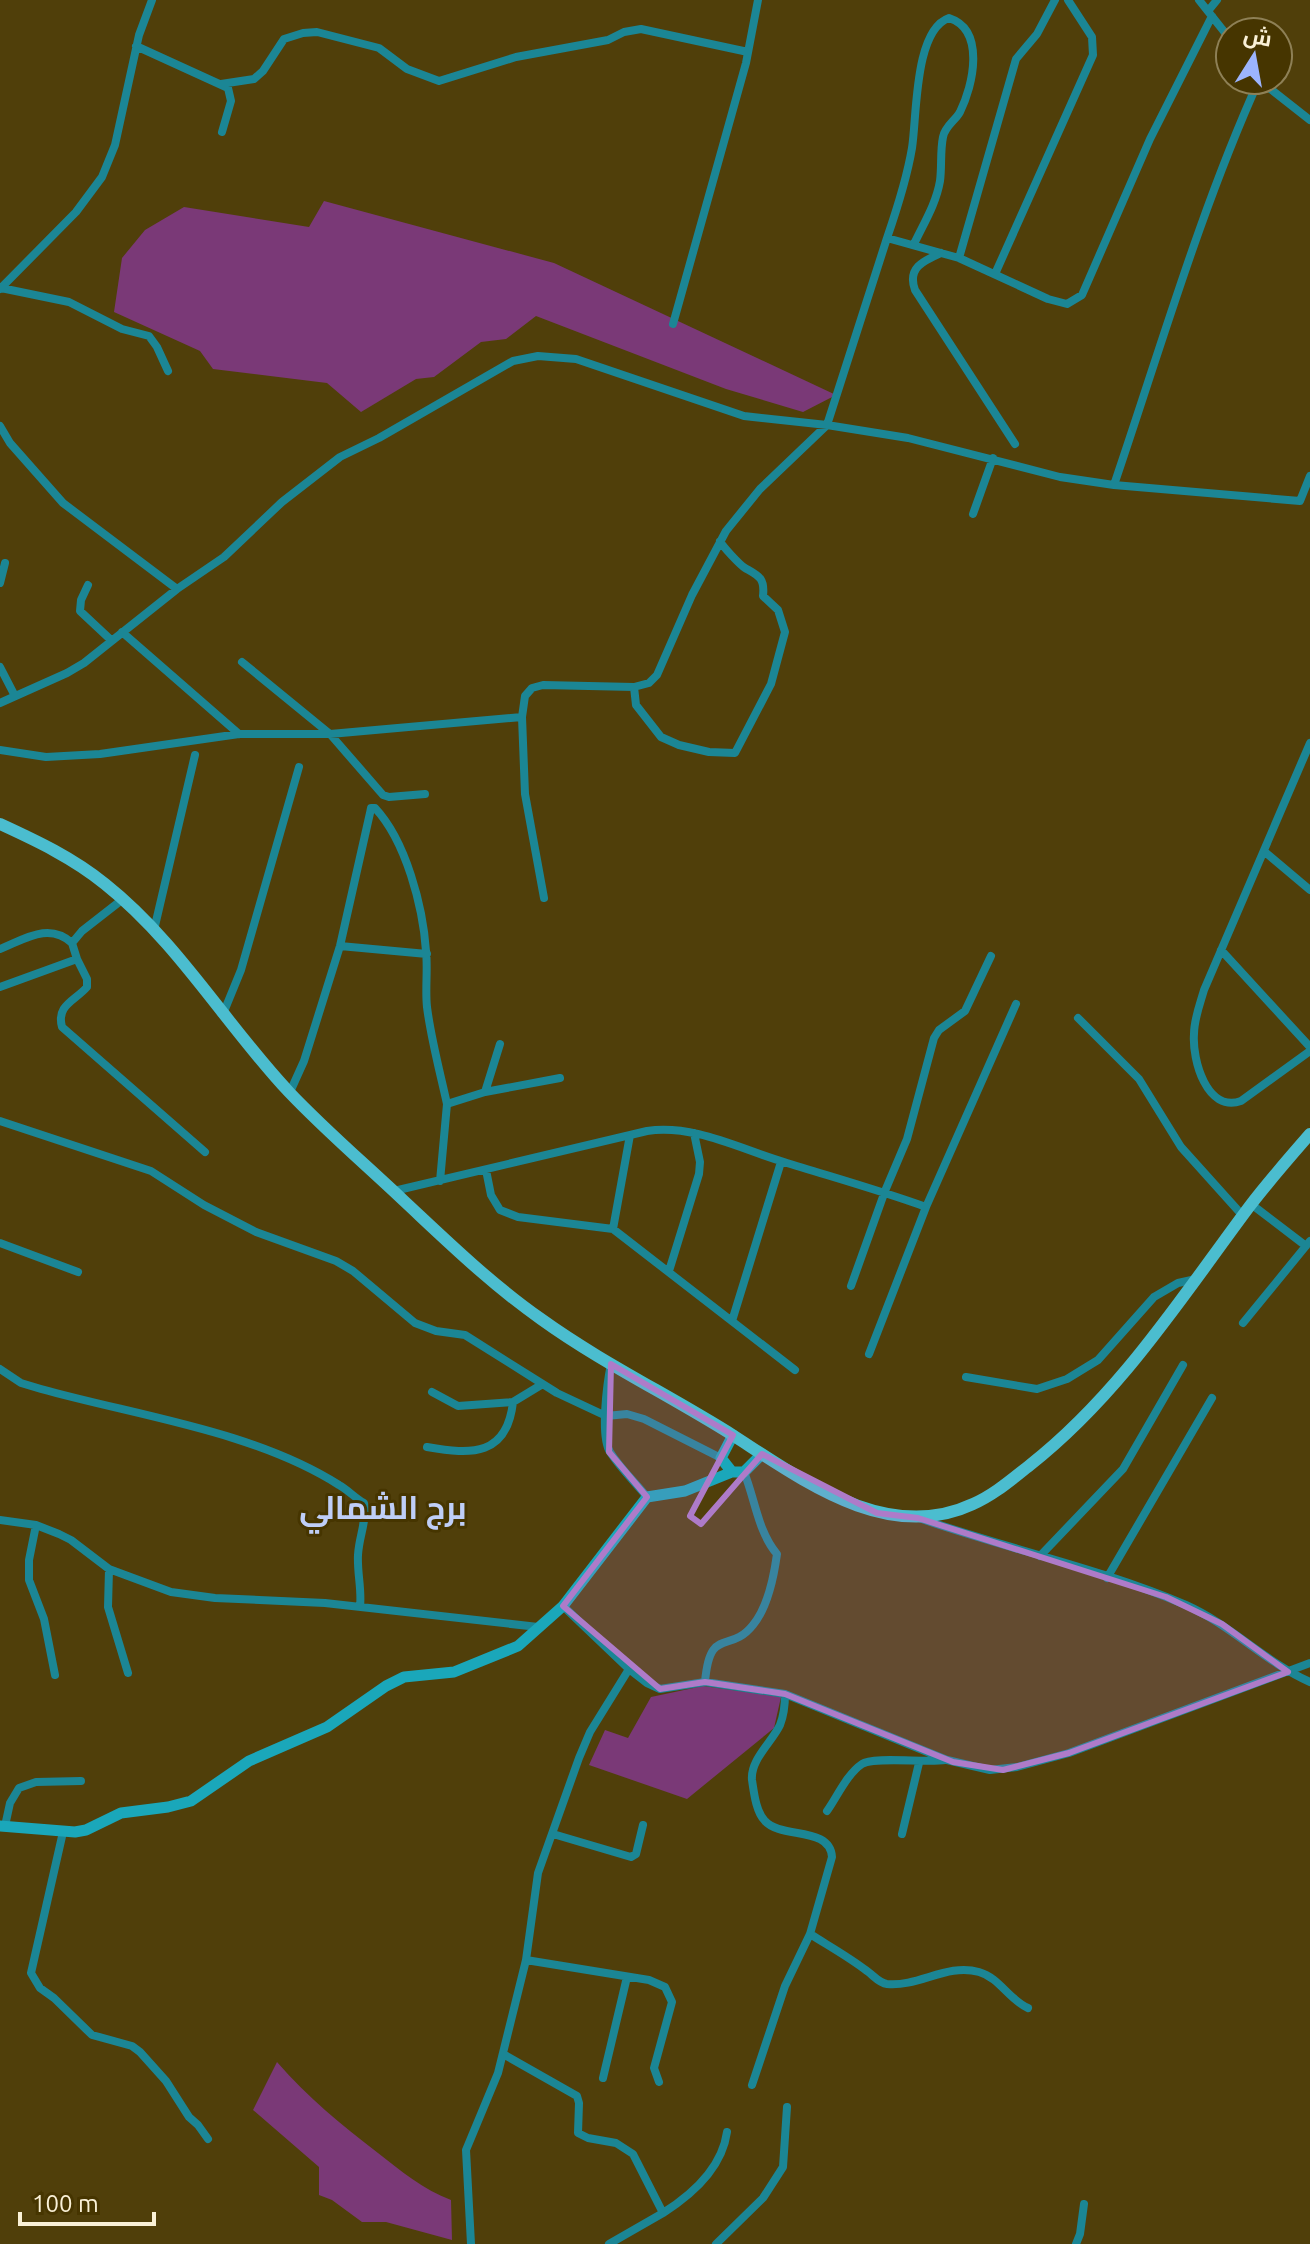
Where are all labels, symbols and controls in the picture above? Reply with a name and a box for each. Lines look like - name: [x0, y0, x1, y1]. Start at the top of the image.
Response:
- north arrow: [1214, 16, 1294, 96]
- text: ش: [1241, 21, 1274, 53]
- district label: برج الشمالي: [299, 1489, 467, 1534]
- scale bar: [20, 2176, 154, 2226]
- text: 100 m: [32, 2190, 99, 2217]

